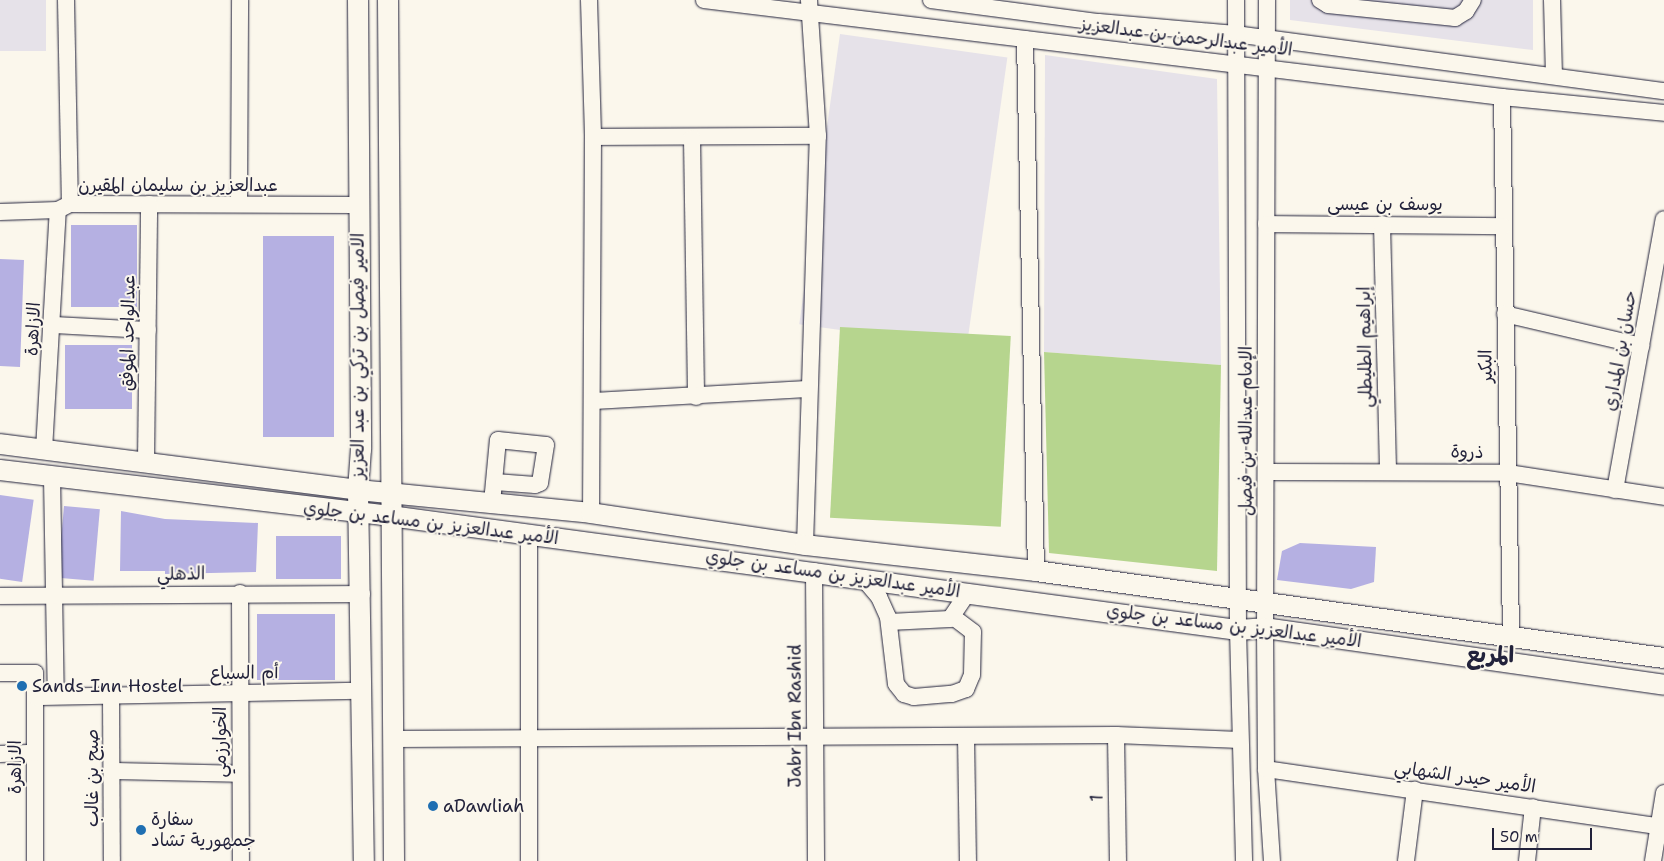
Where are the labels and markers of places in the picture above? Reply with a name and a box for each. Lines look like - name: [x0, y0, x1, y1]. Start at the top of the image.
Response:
- place label: Sands Inn Hostel: [32, 675, 183, 697]
- marker: Sands Inn Hostel: [16, 680, 28, 692]
- place label: aDawliah: [443, 795, 525, 817]
- marker: aDawliah: [427, 800, 439, 812]
- place label: سفارة جمهورية تشاد: [151, 809, 256, 852]
- marker: سفارة جمهورية تشاد: [135, 824, 147, 836]

